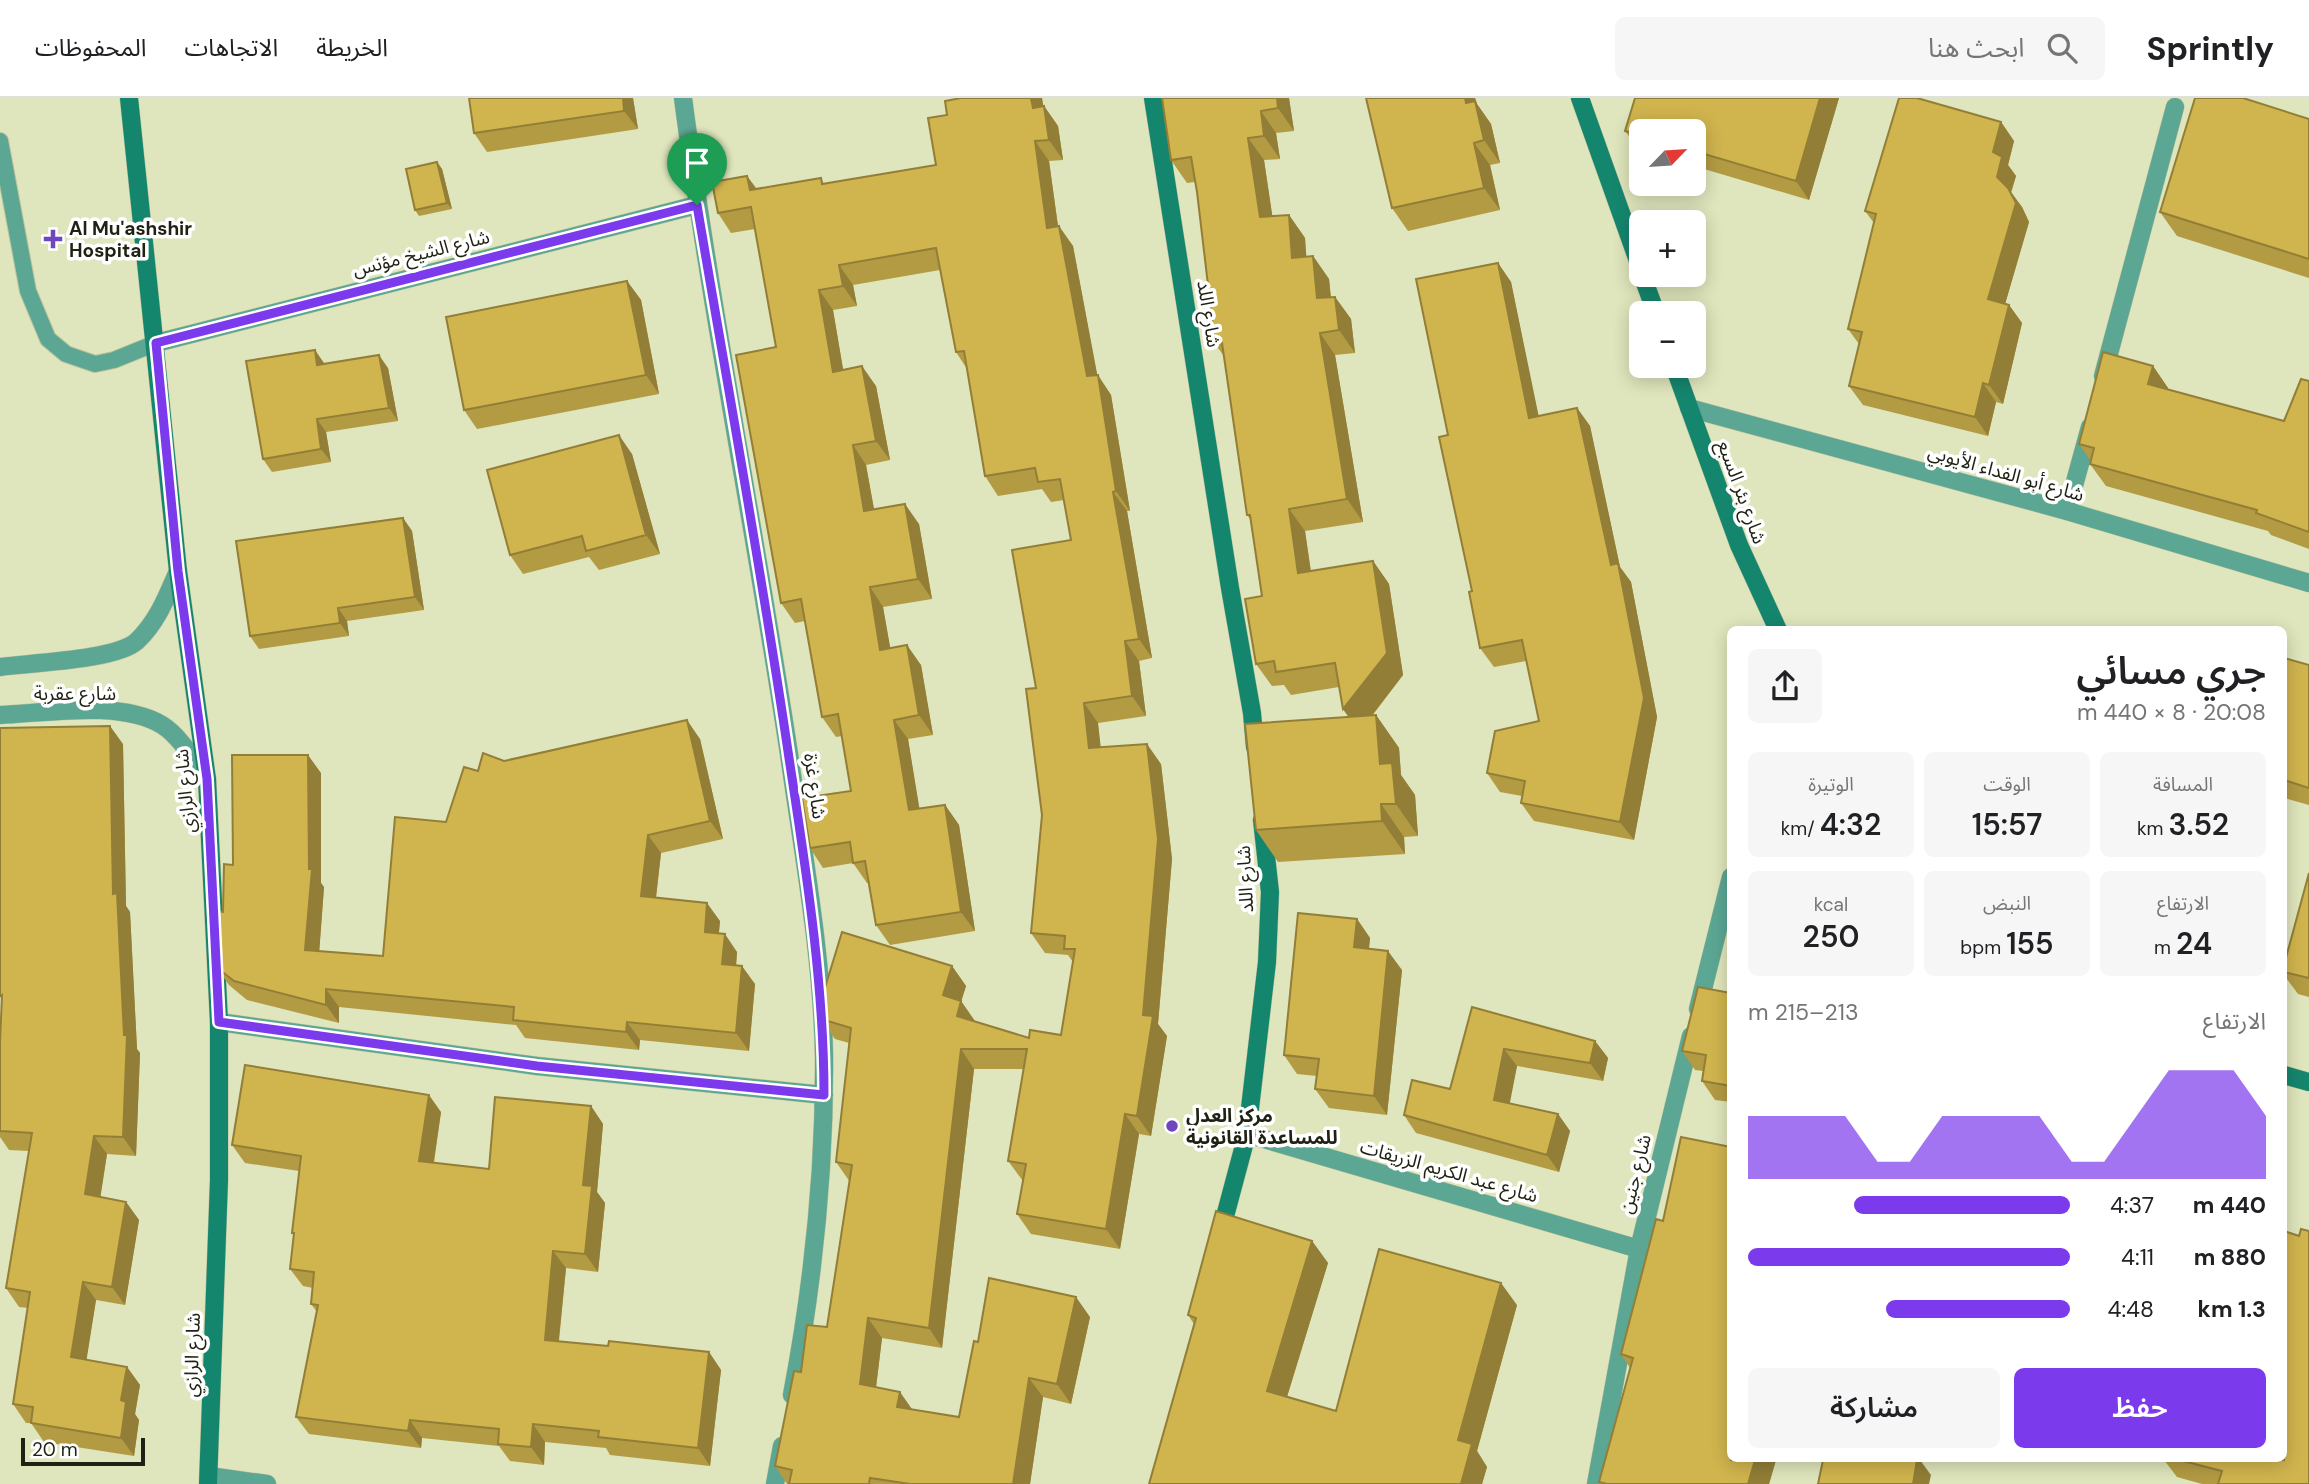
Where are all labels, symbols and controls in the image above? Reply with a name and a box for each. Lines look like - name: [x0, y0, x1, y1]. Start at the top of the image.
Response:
- search box: [1615, 17, 2105, 80]
- text: Sprintly: [2147, 27, 2274, 70]
- icon: search: [2043, 29, 2081, 67]
- text: ابحث هنا: [1928, 31, 2025, 65]
- text: المحفوظات: [35, 32, 146, 63]
- text: الاتجاهات: [184, 32, 278, 63]
- text: الخريطة: [316, 32, 388, 63]
- north arrow: [1629, 119, 1706, 196]
- map controls: [1629, 119, 1706, 378]
- pin: [667, 133, 727, 205]
- icon: arrive: [678, 144, 716, 182]
- button: +: [1629, 210, 1706, 287]
- place label: Al Mu'ashshir Hospital: [69, 216, 192, 263]
- street label: شارع الشيخ مؤنس: [350, 224, 493, 284]
- marker: Al Mu'ashshir Hospital: [43, 229, 63, 249]
- street label: شارع اللد: [1190, 279, 1227, 349]
- button: −: [1629, 301, 1706, 378]
- street label: شارع بئر السبع: [1710, 437, 1772, 548]
- street label: شارع أبو الفداء الأيوبي: [1924, 439, 2087, 510]
- text: جري مسائي: [2077, 646, 2266, 696]
- button: share: [1748, 649, 1822, 723]
- street label: شارع عقربة: [34, 681, 116, 707]
- text: 20:08 · 8 × 440 m: [2077, 697, 2266, 727]
- street label: شارع الرازي: [169, 748, 204, 834]
- street label: شارع غزة: [797, 752, 832, 821]
- text: الوتيرة: [1808, 772, 1854, 797]
- text: الوقت: [1983, 772, 2031, 797]
- text: المسافة: [2153, 772, 2213, 797]
- text: 4:32: [1820, 805, 1881, 844]
- text: 15:57: [1972, 805, 2042, 844]
- text: 3.52: [2168, 805, 2229, 844]
- text: /km: [1781, 816, 1820, 841]
- text: km: [2137, 816, 2168, 841]
- street label: شارع اللد: [1231, 845, 1260, 913]
- text: النبض: [1983, 891, 2031, 916]
- text: الارتفاع: [2157, 891, 2209, 916]
- text: kcal: [1814, 892, 1848, 917]
- text: 250: [1803, 917, 1859, 956]
- text: 155: [2006, 924, 2054, 963]
- text: 24: [2176, 924, 2212, 963]
- text: bpm: [1960, 935, 2006, 960]
- text: m: [2154, 935, 2176, 960]
- text: 213–215 m: [1748, 997, 1859, 1027]
- text: الارتفاع: [2203, 1006, 2266, 1036]
- place label: مركز العدل للمساعدة القانونية: [1186, 1103, 1338, 1150]
- marker: مركز العدل للمساعدة القانونية: [1164, 1118, 1180, 1134]
- street label: شارع جنين: [1613, 1132, 1658, 1216]
- street label: شارع عبد الكريم الزريقات: [1357, 1134, 1541, 1210]
- text: 4:37: [2110, 1190, 2154, 1220]
- text: 440 m: [2193, 1190, 2266, 1220]
- text: 4:11: [2121, 1242, 2154, 1272]
- text: 880 m: [2194, 1242, 2266, 1272]
- text: 4:48: [2107, 1294, 2154, 1324]
- text: 1.3 km: [2198, 1294, 2266, 1324]
- street label: شارع الرازي: [178, 1312, 208, 1398]
- button: مشاركة: [1748, 1368, 2000, 1448]
- button: حفظ: [2014, 1368, 2266, 1448]
- scale bar: [21, 1435, 145, 1467]
- text: 20 m: [32, 1437, 78, 1462]

